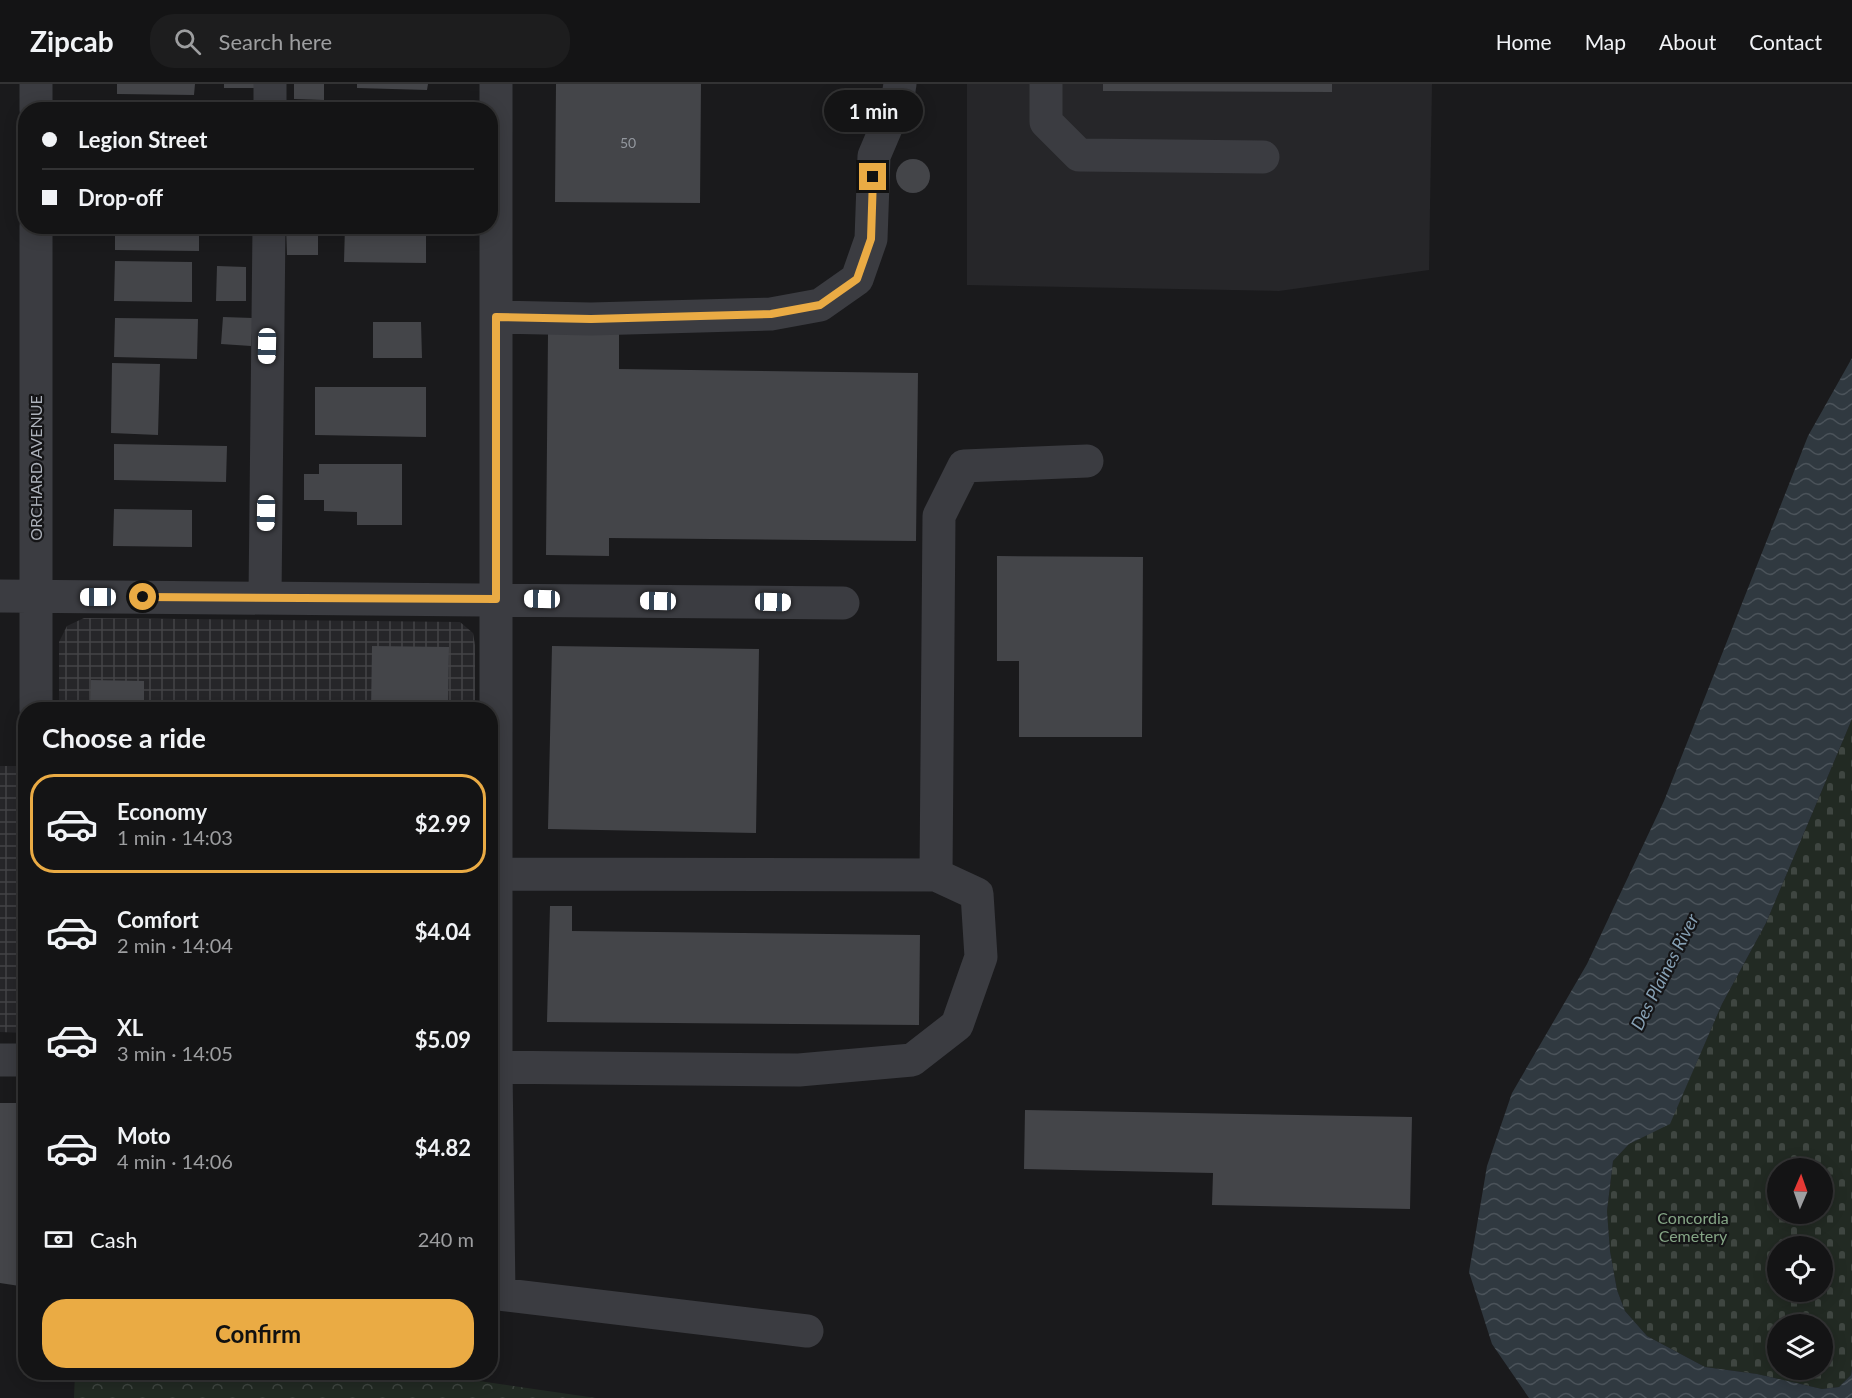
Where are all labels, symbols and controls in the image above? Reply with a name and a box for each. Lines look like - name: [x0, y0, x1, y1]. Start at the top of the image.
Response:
- search box: [150, 14, 570, 68]
- text: Zipcab: [30, 24, 114, 58]
- icon: search: [171, 25, 204, 58]
- text: Search here: [219, 28, 332, 55]
- text: Home: [1496, 29, 1552, 54]
- text: Map: [1585, 29, 1626, 54]
- text: About: [1659, 29, 1716, 54]
- text: Contact: [1749, 29, 1822, 54]
- callout: 1 min: [824, 90, 922, 132]
- text: 1 min: [849, 99, 898, 123]
- text: Legion Street: [78, 126, 207, 153]
- house number: 50: [620, 134, 636, 151]
- route end: [859, 163, 886, 190]
- text: Drop-off: [78, 184, 163, 211]
- car: [258, 328, 276, 364]
- street label: ORCHARD AVENUE: [26, 395, 45, 541]
- car: [257, 495, 275, 531]
- route start: [129, 583, 156, 610]
- car: [80, 588, 116, 606]
- car: [524, 590, 560, 608]
- car: [640, 592, 676, 610]
- car: [755, 593, 791, 611]
- text: Choose a ride: [42, 721, 206, 754]
- icon: car: [45, 797, 99, 851]
- text: Economy: [117, 798, 207, 825]
- text: $2.99: [415, 810, 471, 837]
- text: 1 min · 14:03: [117, 825, 233, 849]
- icon: car: [45, 905, 99, 959]
- text: Comfort: [117, 906, 199, 933]
- water label: Des Plaines River: [1625, 909, 1703, 1033]
- text: $4.04: [415, 918, 471, 945]
- text: 2 min · 14:04: [117, 933, 233, 957]
- icon: car: [45, 1013, 99, 1067]
- text: XL: [117, 1014, 143, 1041]
- text: $5.09: [415, 1026, 471, 1053]
- text: 3 min · 14:05: [117, 1041, 233, 1065]
- icon: car: [45, 1121, 99, 1175]
- text: Moto: [117, 1122, 171, 1149]
- text: $4.82: [415, 1134, 471, 1161]
- text: 4 min · 14:06: [117, 1149, 233, 1173]
- north arrow: [1767, 1158, 1833, 1224]
- map controls: [1767, 1158, 1833, 1380]
- park label: Concordia Cemetery: [1657, 1208, 1729, 1245]
- icon: cash: [42, 1223, 75, 1256]
- text: Cash: [90, 1226, 137, 1253]
- text: 240 m: [418, 1227, 474, 1251]
- button: locate: [1767, 1236, 1833, 1302]
- button: Confirm: [42, 1299, 474, 1368]
- button: layers: [1767, 1314, 1833, 1380]

